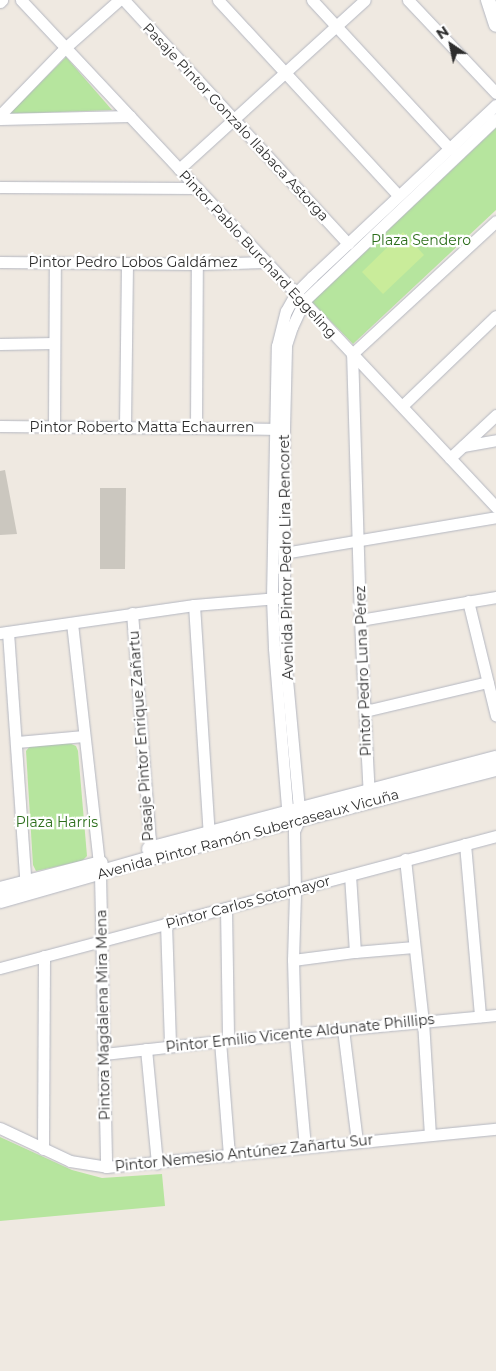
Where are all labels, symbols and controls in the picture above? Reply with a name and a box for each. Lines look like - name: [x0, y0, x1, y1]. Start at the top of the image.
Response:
- street label: Pasaje Pintor Gonzalo Ilabaca Astorga: [140, 19, 332, 225]
- north arrow: [426, 20, 476, 70]
- text: N: [433, 22, 452, 43]
- street label: Pintor Pablo Burchard Eggeling: [176, 167, 340, 341]
- park label: Plaza Sendero: [371, 232, 471, 248]
- street label: Pintor Pedro Lobos Galdámez: [28, 254, 238, 270]
- street label: Pintor Roberto Matta Echaurren: [30, 419, 254, 435]
- street label: Avenida Pintor Pedro Lira Rencoret: [275, 434, 297, 680]
- street label: Pintor Pedro Luna Pérez: [352, 585, 374, 757]
- street label: Pasaje Pintor Enrique Zañartu: [125, 630, 157, 842]
- street label: Avenida Pintor Ramón Subercaseaux Vicuña: [95, 786, 401, 882]
- park label: Plaza Harris: [16, 814, 98, 830]
- street label: Pintor Carlos Sotomayor: [164, 872, 332, 932]
- street label: Pintora Magdalena Mira Mena: [93, 910, 113, 1120]
- street label: Pintor Emilio Vicente Aldunate Phillips: [165, 1011, 435, 1055]
- street label: Pintor Nemesio Antúnez Zañartu Sur: [114, 1131, 374, 1175]

